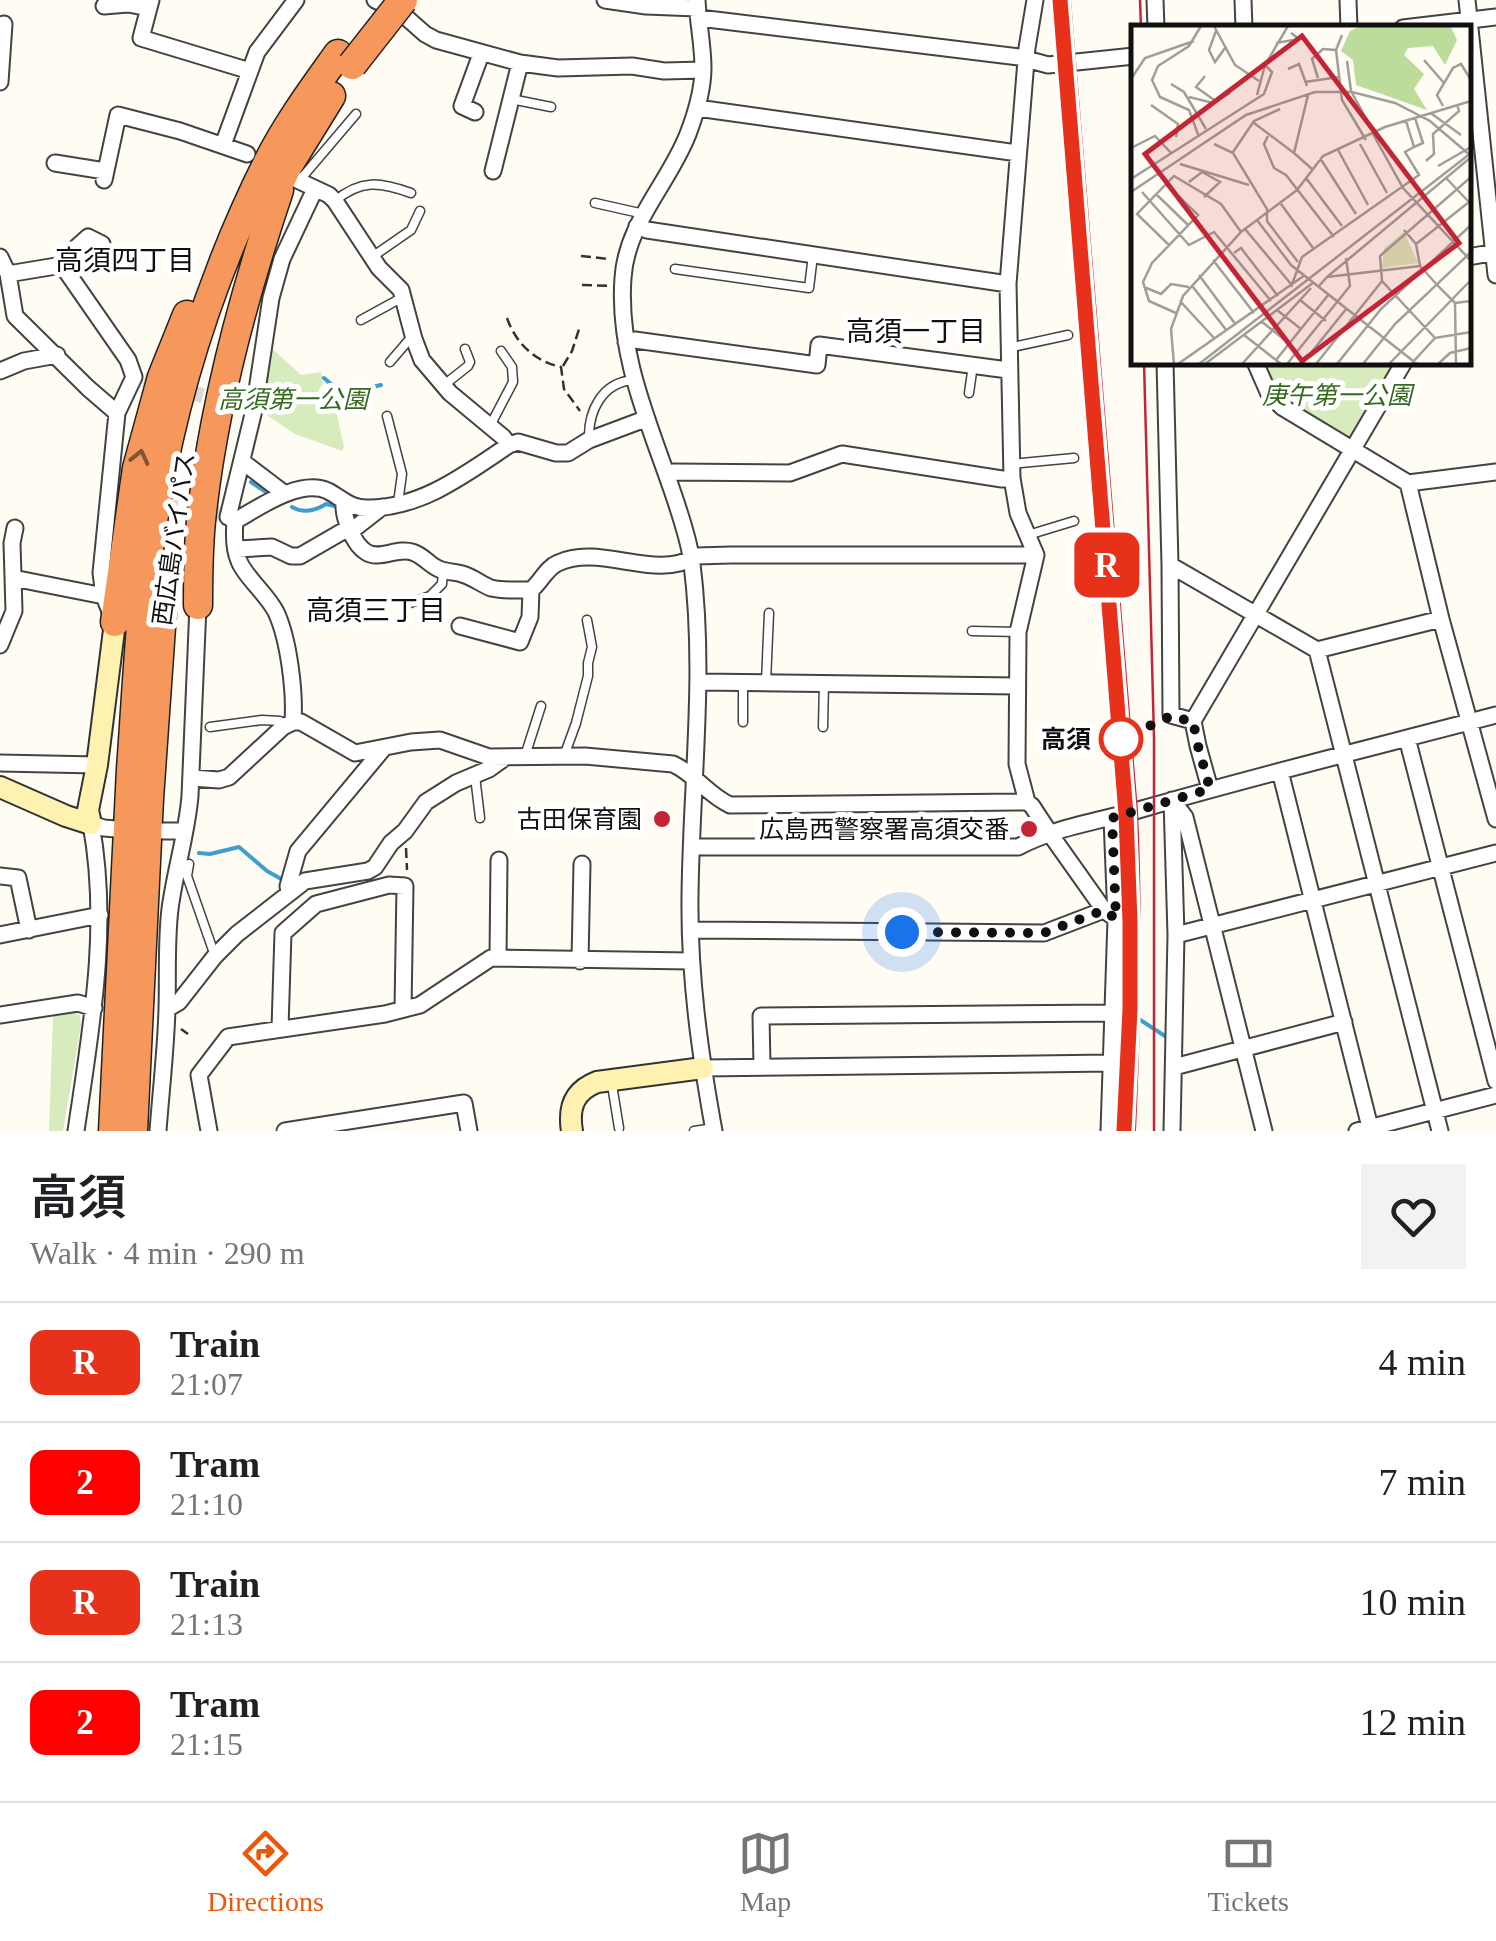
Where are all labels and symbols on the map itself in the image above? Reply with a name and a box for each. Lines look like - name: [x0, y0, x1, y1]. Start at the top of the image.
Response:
- inset map: [1131, 25, 1471, 365]
- district label: 高須四丁目: [55, 245, 195, 276]
- district label: 高須一丁目: [846, 316, 986, 347]
- park label: 庚午第一公園: [1262, 382, 1415, 409]
- park label: 高須第一公園: [218, 386, 371, 413]
- one-way arrow: [128, 449, 149, 466]
- street label: 西広島バイパス: [148, 451, 200, 627]
- line badge: R: [1074, 532, 1140, 598]
- district label: 高須三丁目: [306, 595, 446, 626]
- marker: 高須: [1100, 718, 1142, 760]
- place label: 高須: [1041, 726, 1091, 753]
- place label: 古田保育園: [517, 806, 642, 833]
- marker: 古田保育園: [651, 808, 673, 830]
- place label: 広島西警察署高須交番: [759, 816, 1009, 843]
- marker: 広島西警察署高須交番: [1018, 818, 1040, 840]
- your location: [877, 907, 927, 957]

